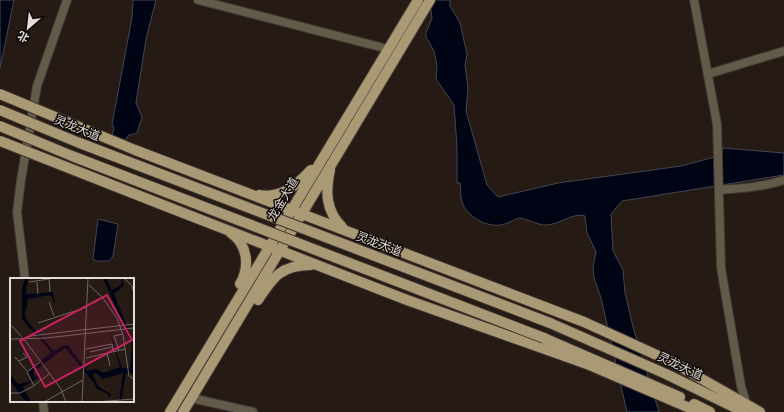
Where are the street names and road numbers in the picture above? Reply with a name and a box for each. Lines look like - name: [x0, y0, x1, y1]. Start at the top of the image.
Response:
- street label: 灵龙大道: [52, 112, 102, 143]
- street label: 龙金大道: [264, 174, 301, 223]
- street label: 灵龙大道: [354, 228, 404, 258]
- street label: 灵龙大道: [656, 349, 705, 382]

